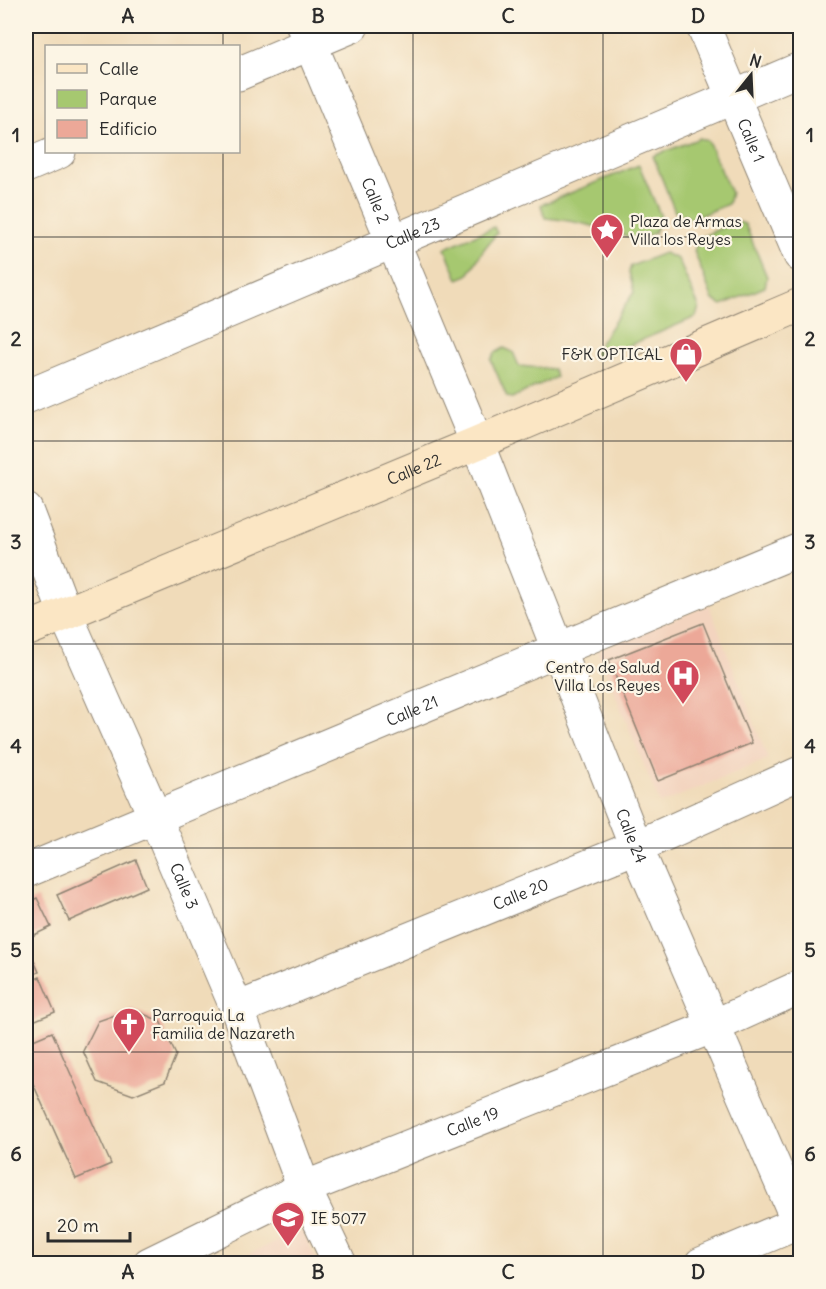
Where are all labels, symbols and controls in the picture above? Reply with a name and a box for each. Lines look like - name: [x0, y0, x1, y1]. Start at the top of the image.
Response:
- text: A: [122, 3, 135, 28]
- text: B: [311, 3, 325, 28]
- text: C: [501, 3, 515, 28]
- text: D: [691, 3, 705, 28]
- legend: [45, 45, 240, 153]
- north arrow: [721, 45, 781, 105]
- text: N: [747, 50, 764, 72]
- text: Calle: [99, 57, 139, 80]
- text: Parque: [99, 87, 157, 110]
- street label: Calle 1: [733, 115, 769, 165]
- text: Edificio: [99, 117, 157, 140]
- text: 1: [12, 122, 20, 147]
- text: 1: [806, 122, 814, 147]
- street label: Calle 2: [357, 174, 394, 227]
- place label: Plaza de Armas Villa los Reyes: [630, 211, 742, 249]
- place icon: Plaza de Armas Villa los Reyes: [589, 212, 625, 259]
- street label: Calle 23: [383, 213, 443, 253]
- text: 2: [11, 326, 22, 351]
- text: 2: [805, 326, 816, 351]
- shop icon: F&K OPTICAL: [668, 336, 704, 383]
- place label: F&K OPTICAL: [561, 344, 663, 364]
- street label: Calle 22: [384, 449, 444, 489]
- text: 3: [10, 529, 22, 554]
- text: 3: [804, 529, 816, 554]
- place label: Centro de Salud Villa Los Reyes: [546, 657, 660, 695]
- hospital icon: Centro de Salud Villa Los Reyes: [665, 658, 701, 705]
- street label: Calle 21: [383, 691, 441, 730]
- text: 4: [10, 733, 22, 758]
- text: 4: [804, 733, 816, 758]
- street label: Calle 24: [612, 806, 652, 866]
- street label: Calle 3: [166, 860, 203, 912]
- street label: Calle 20: [490, 874, 551, 914]
- text: 5: [10, 937, 22, 962]
- text: 5: [804, 937, 816, 962]
- place label: Parroquia La Familia de Nazareth: [152, 1005, 295, 1043]
- church icon: Parroquia La Familia de Nazareth: [111, 1006, 147, 1053]
- street label: Calle 19: [444, 1102, 502, 1141]
- text: 6: [10, 1141, 22, 1166]
- text: 6: [804, 1141, 816, 1166]
- school or university icon: IE 5077: [270, 1200, 306, 1247]
- scale bar: [48, 1205, 130, 1243]
- place label: IE 5077: [311, 1208, 367, 1228]
- text: 20 m: [57, 1214, 99, 1237]
- text: A: [122, 1259, 135, 1284]
- text: B: [311, 1259, 325, 1284]
- text: C: [501, 1259, 515, 1284]
- text: D: [691, 1259, 705, 1284]

